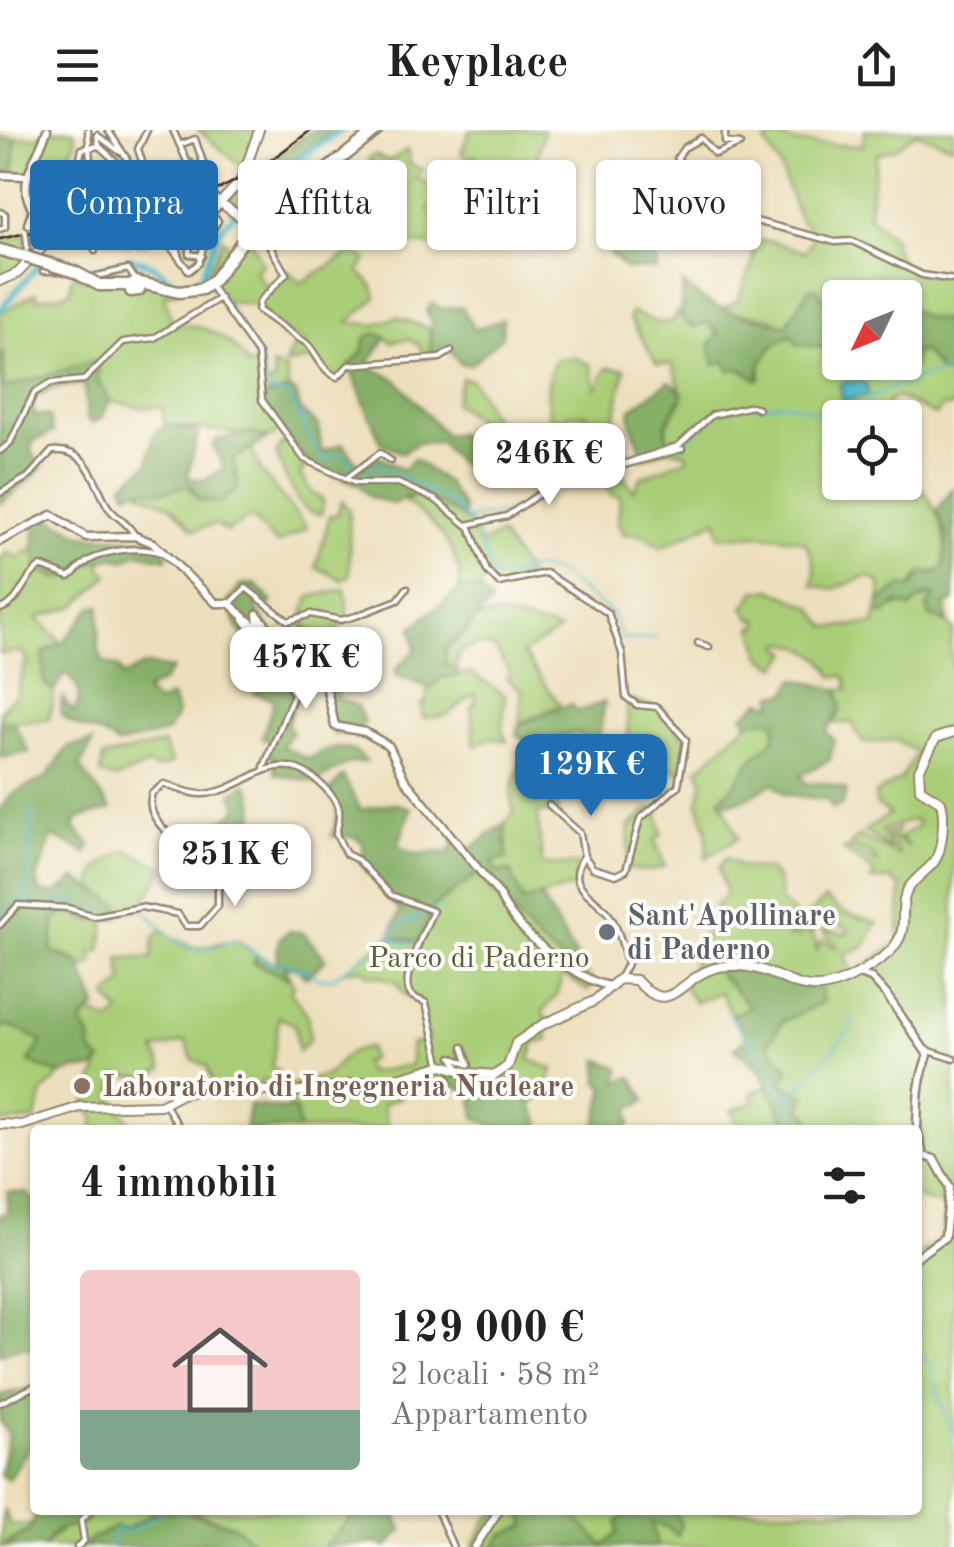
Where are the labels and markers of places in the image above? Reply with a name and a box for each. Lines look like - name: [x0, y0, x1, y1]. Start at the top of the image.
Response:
- pin: 246K €: [468, 423, 630, 508]
- pin: 457K €: [225, 627, 387, 712]
- pin: 129K €: [510, 734, 672, 819]
- pin: 251K €: [154, 824, 316, 909]
- place label: Sant'Apollinare di Paderno: [627, 902, 836, 966]
- marker: Sant'Apollinare di Paderno: [596, 921, 618, 943]
- place label: Laboratorio di Ingegneria Nucleare: [102, 1073, 574, 1103]
- marker: Laboratorio di Ingegneria Nucleare: [71, 1075, 93, 1097]

